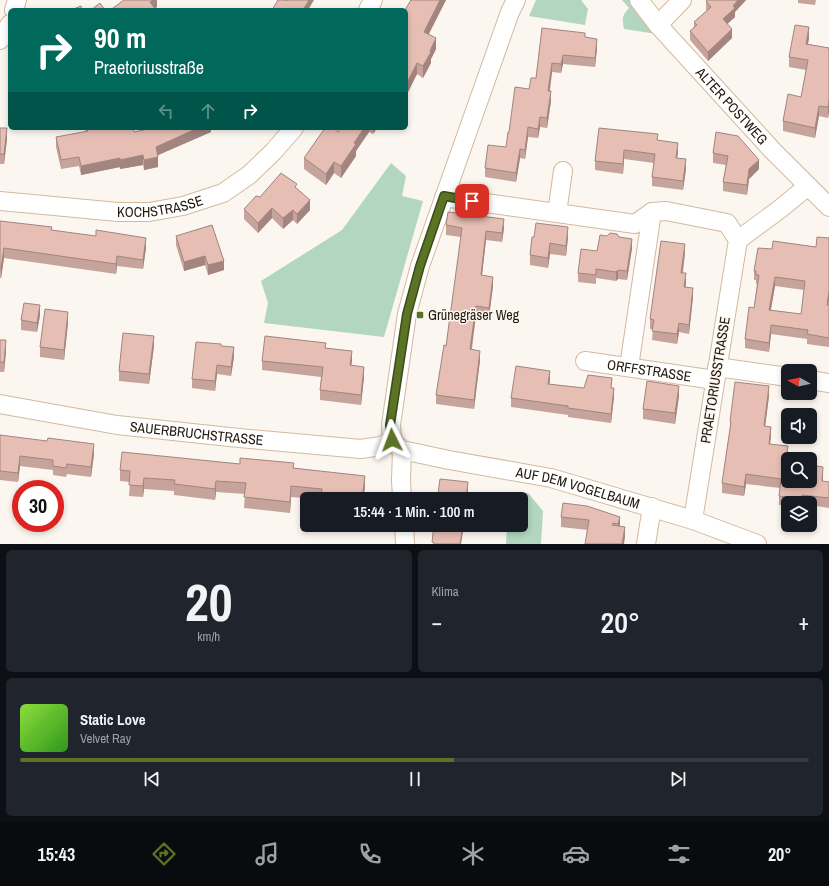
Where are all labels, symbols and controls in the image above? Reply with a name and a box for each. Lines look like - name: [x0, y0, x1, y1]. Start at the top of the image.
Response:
- text: 90 m: [94, 19, 146, 57]
- icon: right: [28, 24, 80, 76]
- text: Praetoriusstraße: [94, 55, 204, 80]
- street label: ALTER POSTWEG: [691, 63, 772, 148]
- icon: left: [155, 100, 177, 122]
- icon: ahead: [197, 100, 219, 122]
- icon: right: [239, 100, 261, 122]
- pin: [455, 184, 489, 218]
- icon: arrive: [461, 190, 483, 212]
- street label: KOCHSTRASSE: [117, 191, 205, 221]
- place label: Grünegräser Weg: [428, 306, 520, 324]
- marker: Grünegräser Weg: [415, 310, 425, 320]
- street label: PRAETORIUSSTRASSE: [696, 315, 734, 445]
- street label: ORFFSTRASSE: [606, 355, 693, 385]
- north arrow: [781, 364, 817, 400]
- map controls: [781, 364, 817, 532]
- button: sound: [781, 408, 817, 444]
- street label: SAUERBRUCHSTRASSE: [129, 417, 264, 449]
- position arrow: [371, 419, 413, 461]
- button: search: [781, 452, 817, 488]
- street label: AUF DEM VOGELBAUM: [513, 463, 642, 513]
- speed limit sign: 30: [12, 480, 64, 532]
- button: layers: [781, 496, 817, 532]
- text: 15:44 · 1 Min. · 100 m: [353, 501, 475, 522]
- text: 20: [185, 567, 232, 637]
- text: Klima: [432, 583, 459, 600]
- text: 20°: [601, 602, 640, 642]
- text: −: [432, 607, 442, 637]
- text: +: [798, 607, 809, 637]
- text: km/h: [197, 628, 220, 645]
- text: Static Love: [80, 709, 146, 730]
- text: Velvet Ray: [80, 730, 131, 747]
- icon: previous: [141, 768, 163, 790]
- icon: pause: [404, 768, 426, 790]
- icon: next: [667, 768, 689, 790]
- icon: directions: [150, 840, 178, 868]
- icon: music: [253, 840, 281, 868]
- icon: phone: [356, 840, 384, 868]
- icon: climate: [459, 840, 487, 868]
- icon: car: [562, 840, 590, 868]
- icon: filters: [665, 840, 693, 868]
- text: 15:43: [37, 842, 75, 867]
- text: 20°: [768, 842, 792, 867]

